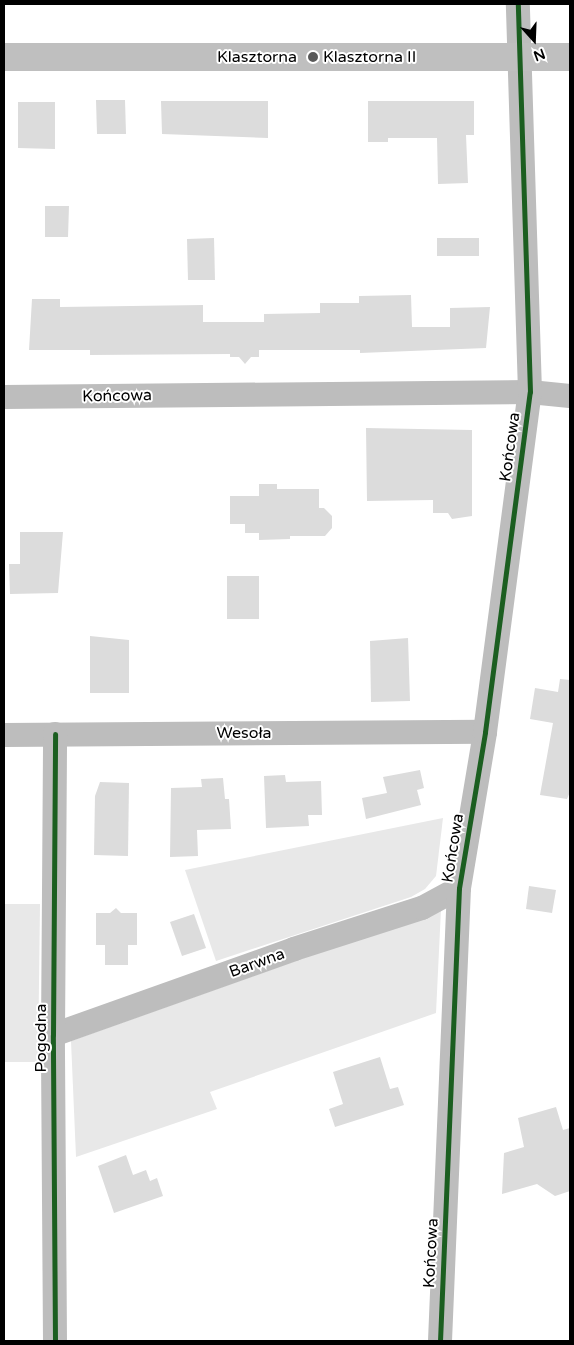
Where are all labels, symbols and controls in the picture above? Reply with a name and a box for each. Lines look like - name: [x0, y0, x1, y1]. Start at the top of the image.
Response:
- north arrow: [509, 15, 559, 65]
- text: N: [531, 45, 547, 64]
- street label: Klasztorna: [217, 47, 297, 67]
- place label: Klasztorna II: [323, 47, 416, 67]
- marker: Klasztorna II: [307, 51, 319, 63]
- street label: Końcowa: [82, 386, 152, 406]
- street label: Końcowa: [496, 411, 524, 483]
- street label: Wesoła: [216, 723, 272, 743]
- street label: Końcowa: [438, 812, 468, 884]
- street label: Barwna: [227, 944, 287, 982]
- street label: Pogodna: [31, 1004, 51, 1072]
- street label: Końcowa: [420, 1218, 442, 1288]

